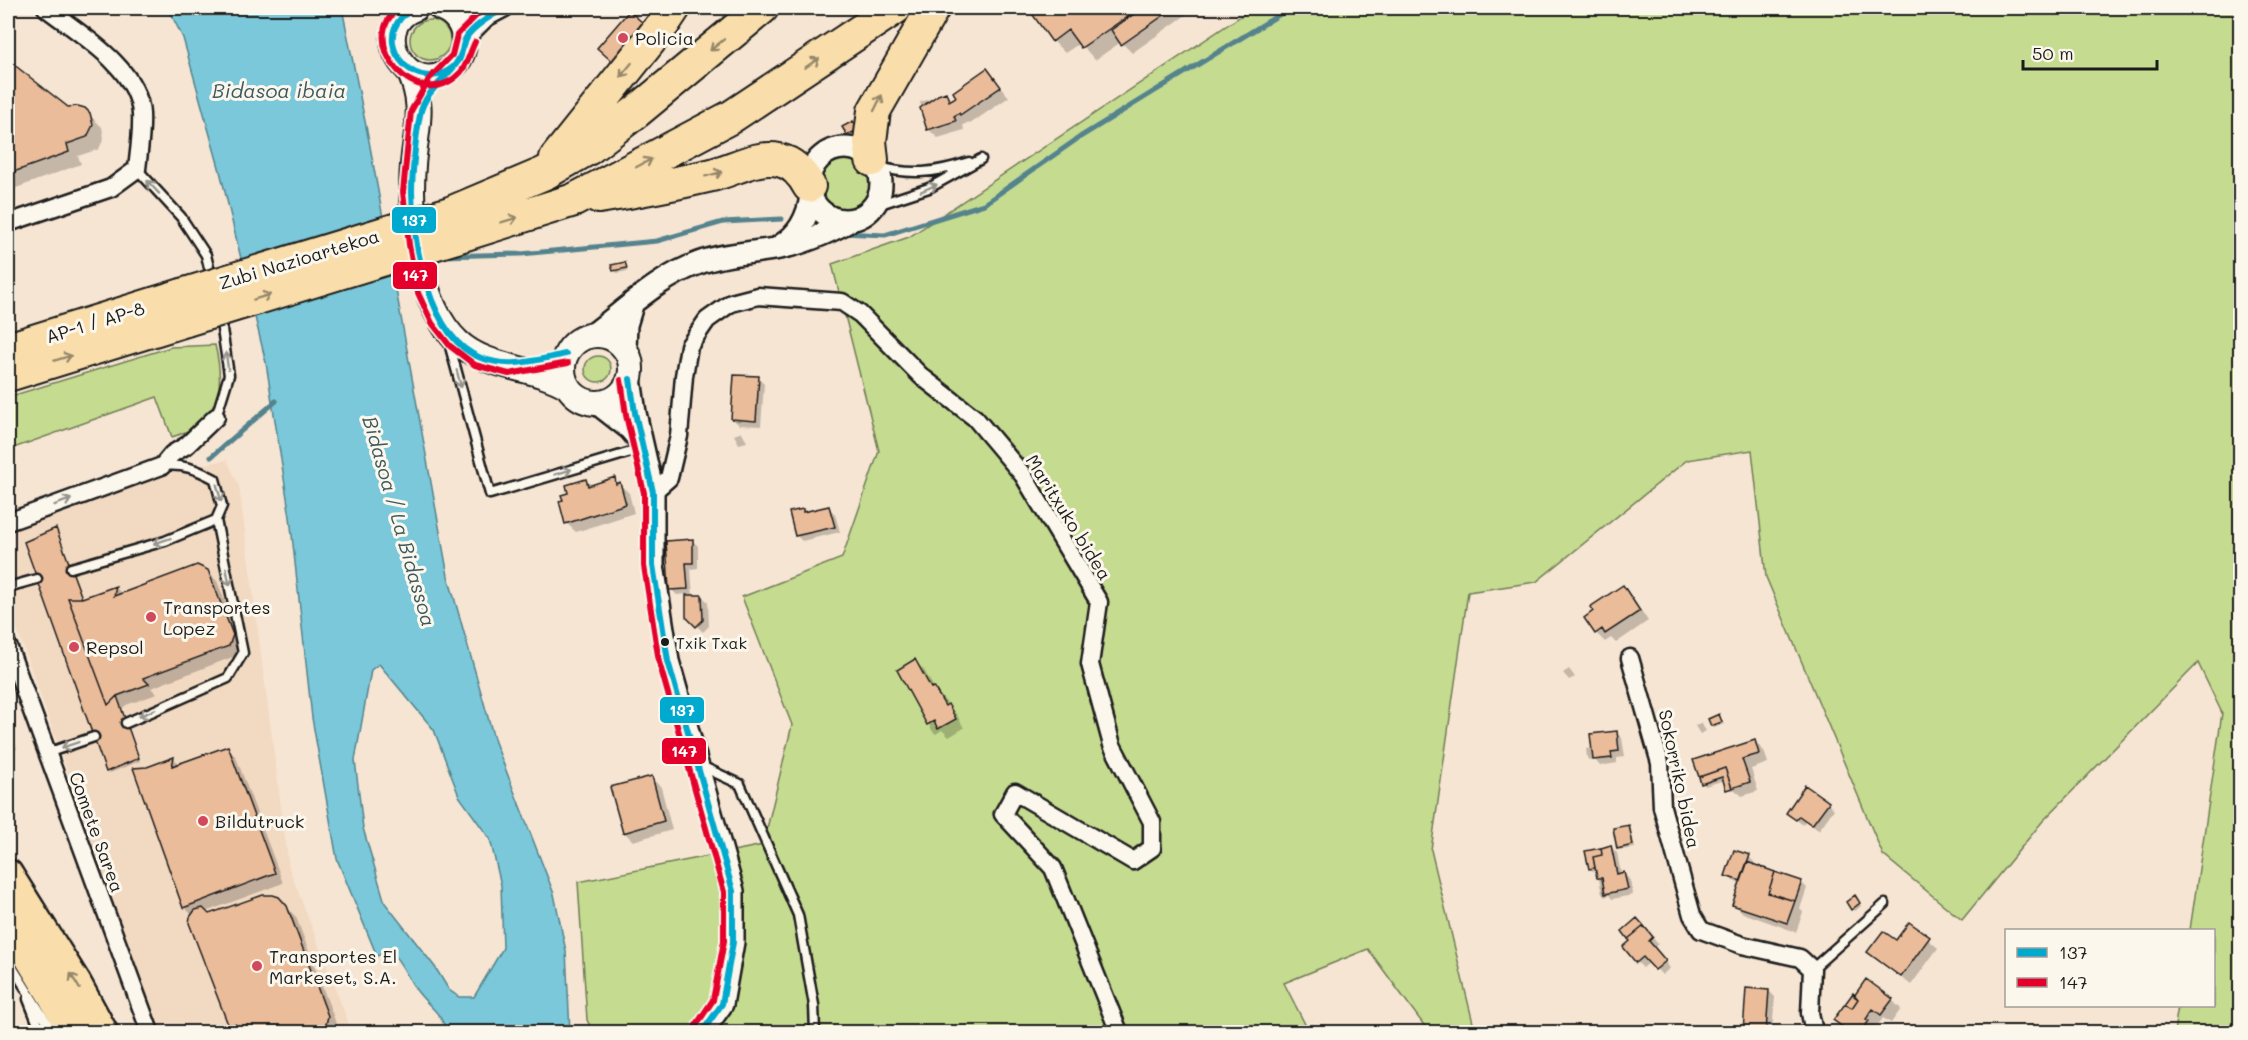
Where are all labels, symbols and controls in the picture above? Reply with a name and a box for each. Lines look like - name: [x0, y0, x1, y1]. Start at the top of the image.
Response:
- place label: Policia: [635, 26, 694, 50]
- marker: Policia: [616, 31, 630, 45]
- scale bar: [2023, 33, 2156, 71]
- one-way arrow: [709, 38, 725, 51]
- text: 50 m: [2032, 41, 2074, 65]
- one-way arrow: [803, 57, 819, 69]
- one-way arrow: [620, 62, 633, 78]
- water label: Bidasoa ibaia: [212, 77, 346, 103]
- one-way arrow: [873, 95, 885, 113]
- one-way arrow: [635, 157, 653, 168]
- one-way arrow: [704, 168, 723, 179]
- one-way arrow: [146, 179, 160, 194]
- one-way arrow: [920, 181, 938, 193]
- line badge: 137: [391, 206, 437, 234]
- text: 137: [401, 209, 427, 230]
- one-way arrow: [499, 214, 518, 225]
- street label: Zubi Nazioartekoa: [216, 223, 382, 295]
- line badge: 147: [392, 261, 438, 290]
- text: 147: [402, 264, 428, 285]
- one-way arrow: [252, 291, 271, 302]
- street label: AP-1 / AP-8: [43, 296, 147, 348]
- one-way arrow: [53, 352, 72, 363]
- one-way arrow: [222, 352, 233, 371]
- one-way arrow: [453, 369, 465, 388]
- water label: Bidasoa / La Bidassoa: [357, 413, 443, 629]
- street label: Maritxuko bidea: [1021, 450, 1117, 584]
- one-way arrow: [553, 466, 572, 477]
- one-way arrow: [213, 483, 225, 502]
- one-way arrow: [54, 495, 72, 506]
- one-way arrow: [153, 537, 172, 548]
- one-way arrow: [223, 567, 234, 586]
- place label: Transportes Lopez: [163, 595, 271, 640]
- marker: Transportes Lopez: [144, 610, 158, 624]
- place label: Txik Txak: [676, 632, 747, 653]
- place label: Repsol: [86, 635, 144, 659]
- marker: Txik Txak: [659, 636, 671, 648]
- marker: Repsol: [67, 640, 81, 654]
- line badge: 137: [659, 696, 705, 724]
- text: 137: [669, 699, 695, 720]
- street label: Sokorriko bidea: [1654, 707, 1706, 851]
- one-way arrow: [139, 708, 157, 720]
- line badge: 147: [661, 737, 707, 765]
- one-way arrow: [61, 740, 80, 751]
- text: 147: [671, 740, 697, 761]
- street label: Comete Sarea: [64, 768, 130, 896]
- place label: Bildutruck: [215, 809, 304, 833]
- marker: Bildutruck: [196, 814, 210, 828]
- legend: [2005, 929, 2215, 1007]
- text: 137: [2059, 940, 2088, 964]
- place label: Transportes El Markeset, S.A.: [269, 944, 397, 989]
- marker: Transportes El Markeset, S.A.: [250, 959, 264, 973]
- text: 147: [2059, 970, 2088, 994]
- one-way arrow: [69, 973, 81, 990]

